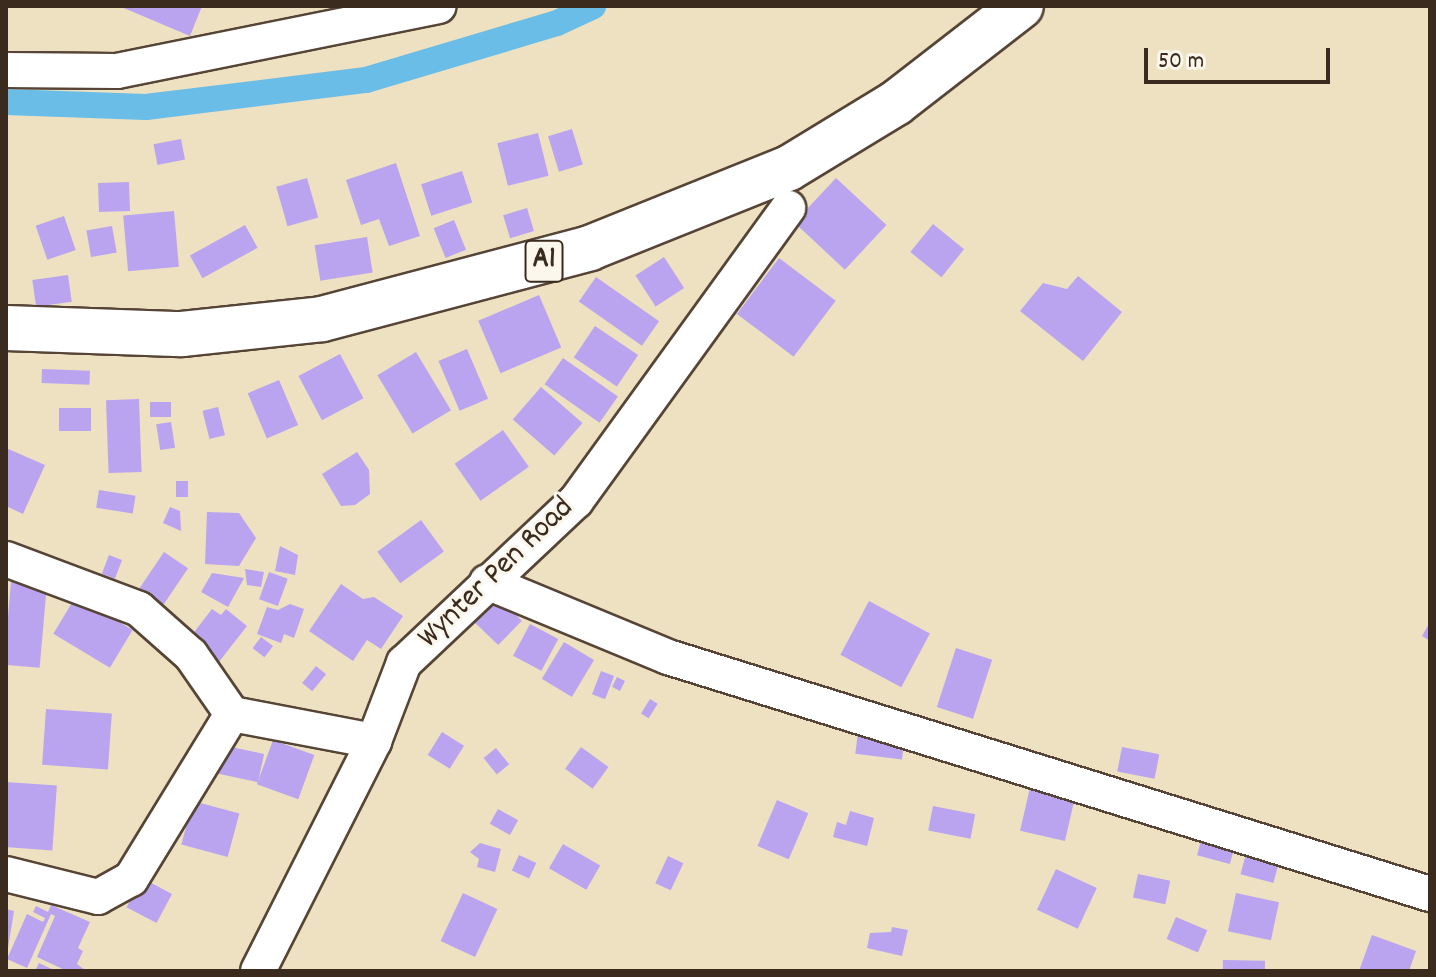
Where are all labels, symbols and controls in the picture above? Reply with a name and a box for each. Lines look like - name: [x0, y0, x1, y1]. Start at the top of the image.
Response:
- scale bar: [1148, 32, 1334, 82]
- text: 50 m: [1158, 45, 1204, 79]
- road number: A1: [524, 235, 564, 287]
- street label: Wynter Pen Road: [411, 490, 583, 658]

